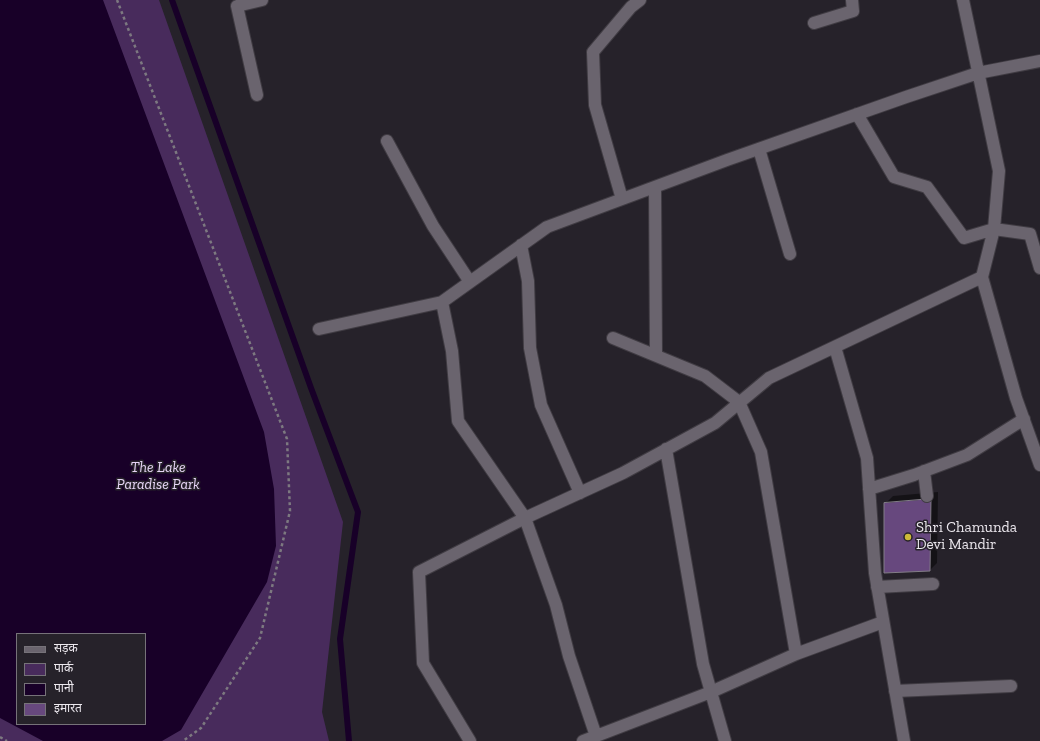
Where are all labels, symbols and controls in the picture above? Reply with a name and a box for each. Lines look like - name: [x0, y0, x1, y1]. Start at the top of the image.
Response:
- park label: The Lake Paradise Park: [116, 459, 200, 494]
- place label: Shri Chamunda Devi Mandir: [916, 519, 1017, 554]
- marker: Shri Chamunda Devi Mandir: [903, 532, 913, 542]
- legend: [16, 633, 146, 725]
- text: सड़क: [54, 641, 78, 655]
- text: पार्क: [54, 661, 73, 675]
- text: पानी: [54, 681, 74, 695]
- text: इमारत: [54, 701, 82, 715]

